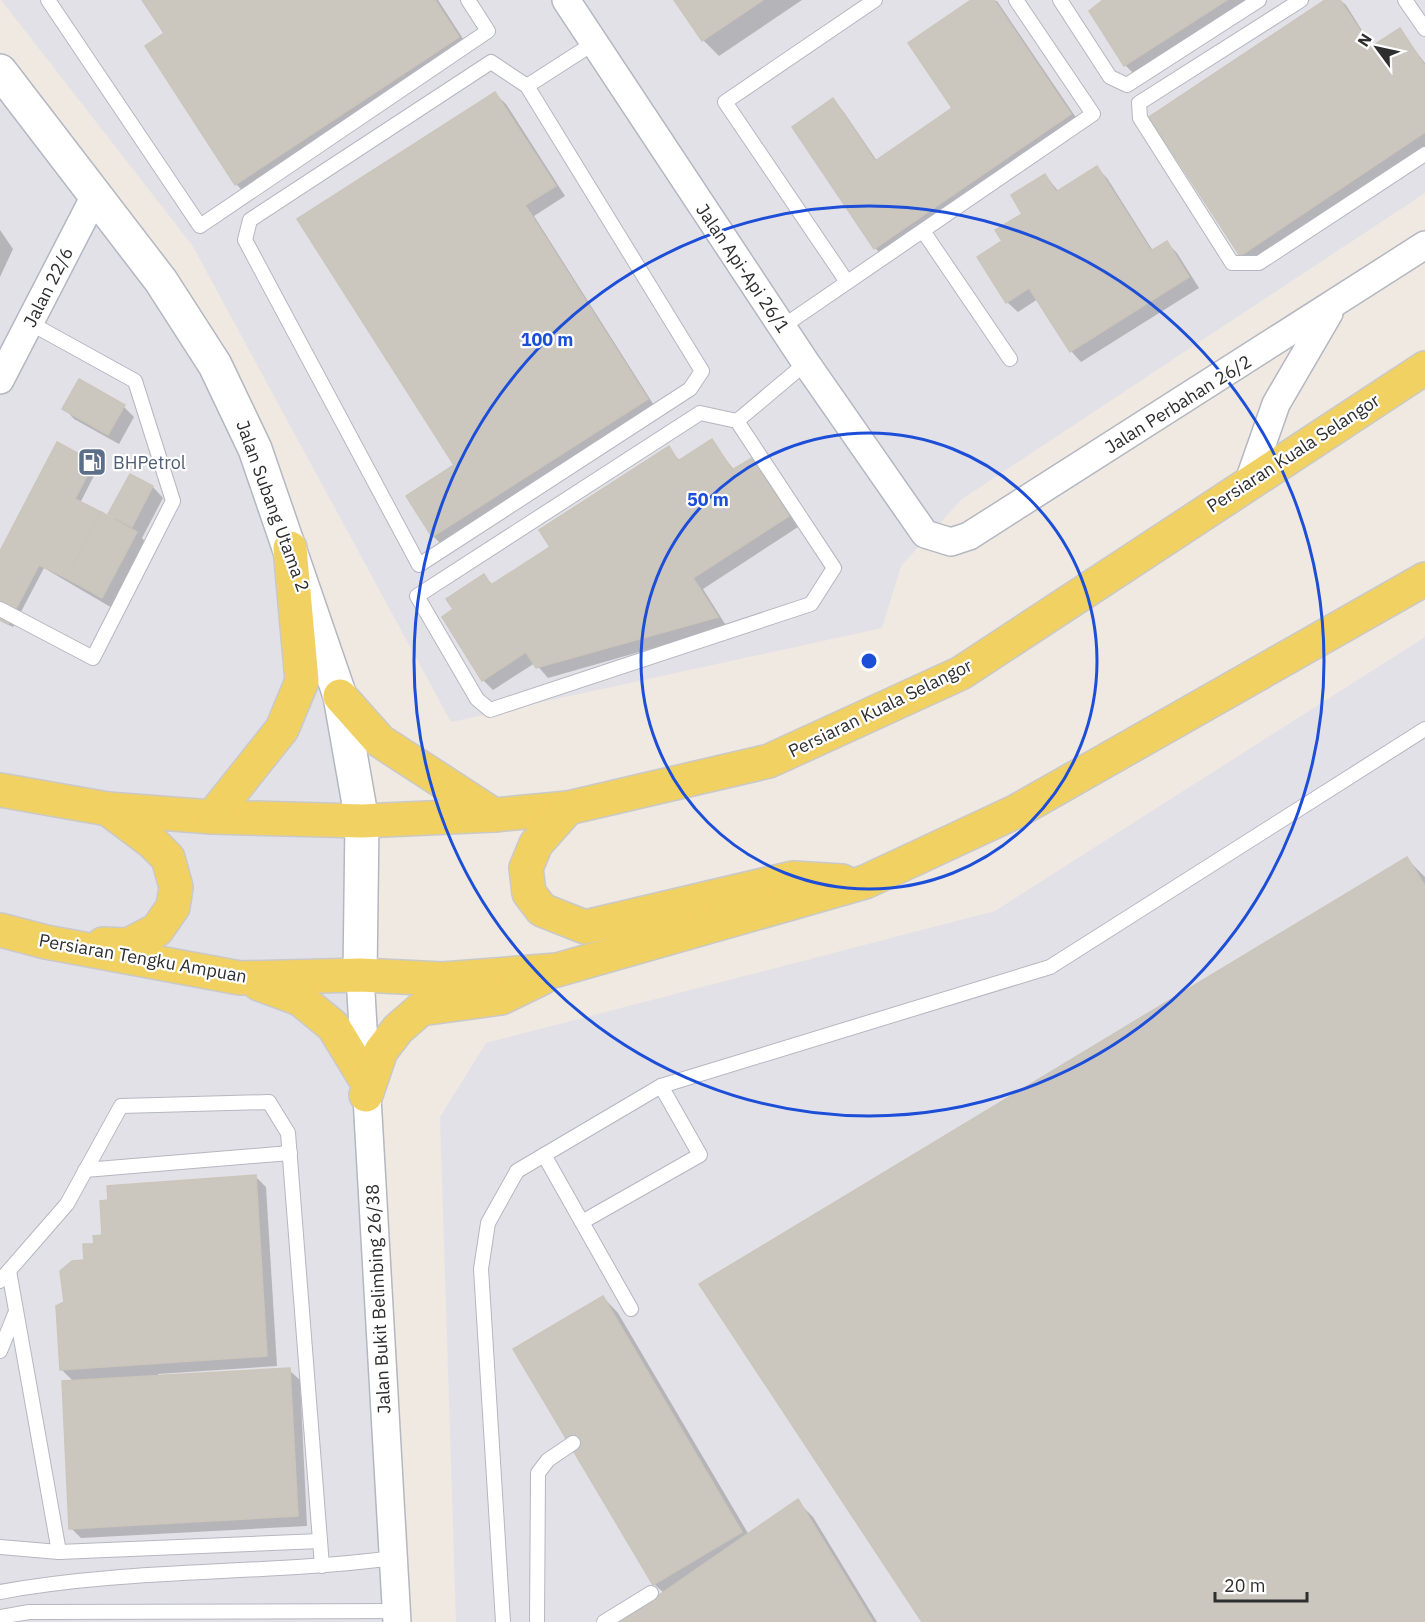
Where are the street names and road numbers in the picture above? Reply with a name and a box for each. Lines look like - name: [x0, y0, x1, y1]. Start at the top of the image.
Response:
- street label: Jalan Api-Api 26/1: [691, 199, 795, 337]
- street label: Jalan 22/6: [18, 243, 78, 331]
- street label: Jalan Perbahan 26/2: [1100, 350, 1256, 458]
- street label: Persiaran Kuala Selangor: [1202, 388, 1384, 518]
- street label: Jalan Subang Utama 2: [231, 417, 315, 595]
- street label: Persiaran Kuala Selangor: [784, 653, 976, 763]
- street label: Persiaran Tengku Ampuan: [37, 928, 249, 988]
- street label: Jalan Bukit Belimbing 26/38: [360, 1184, 396, 1414]

